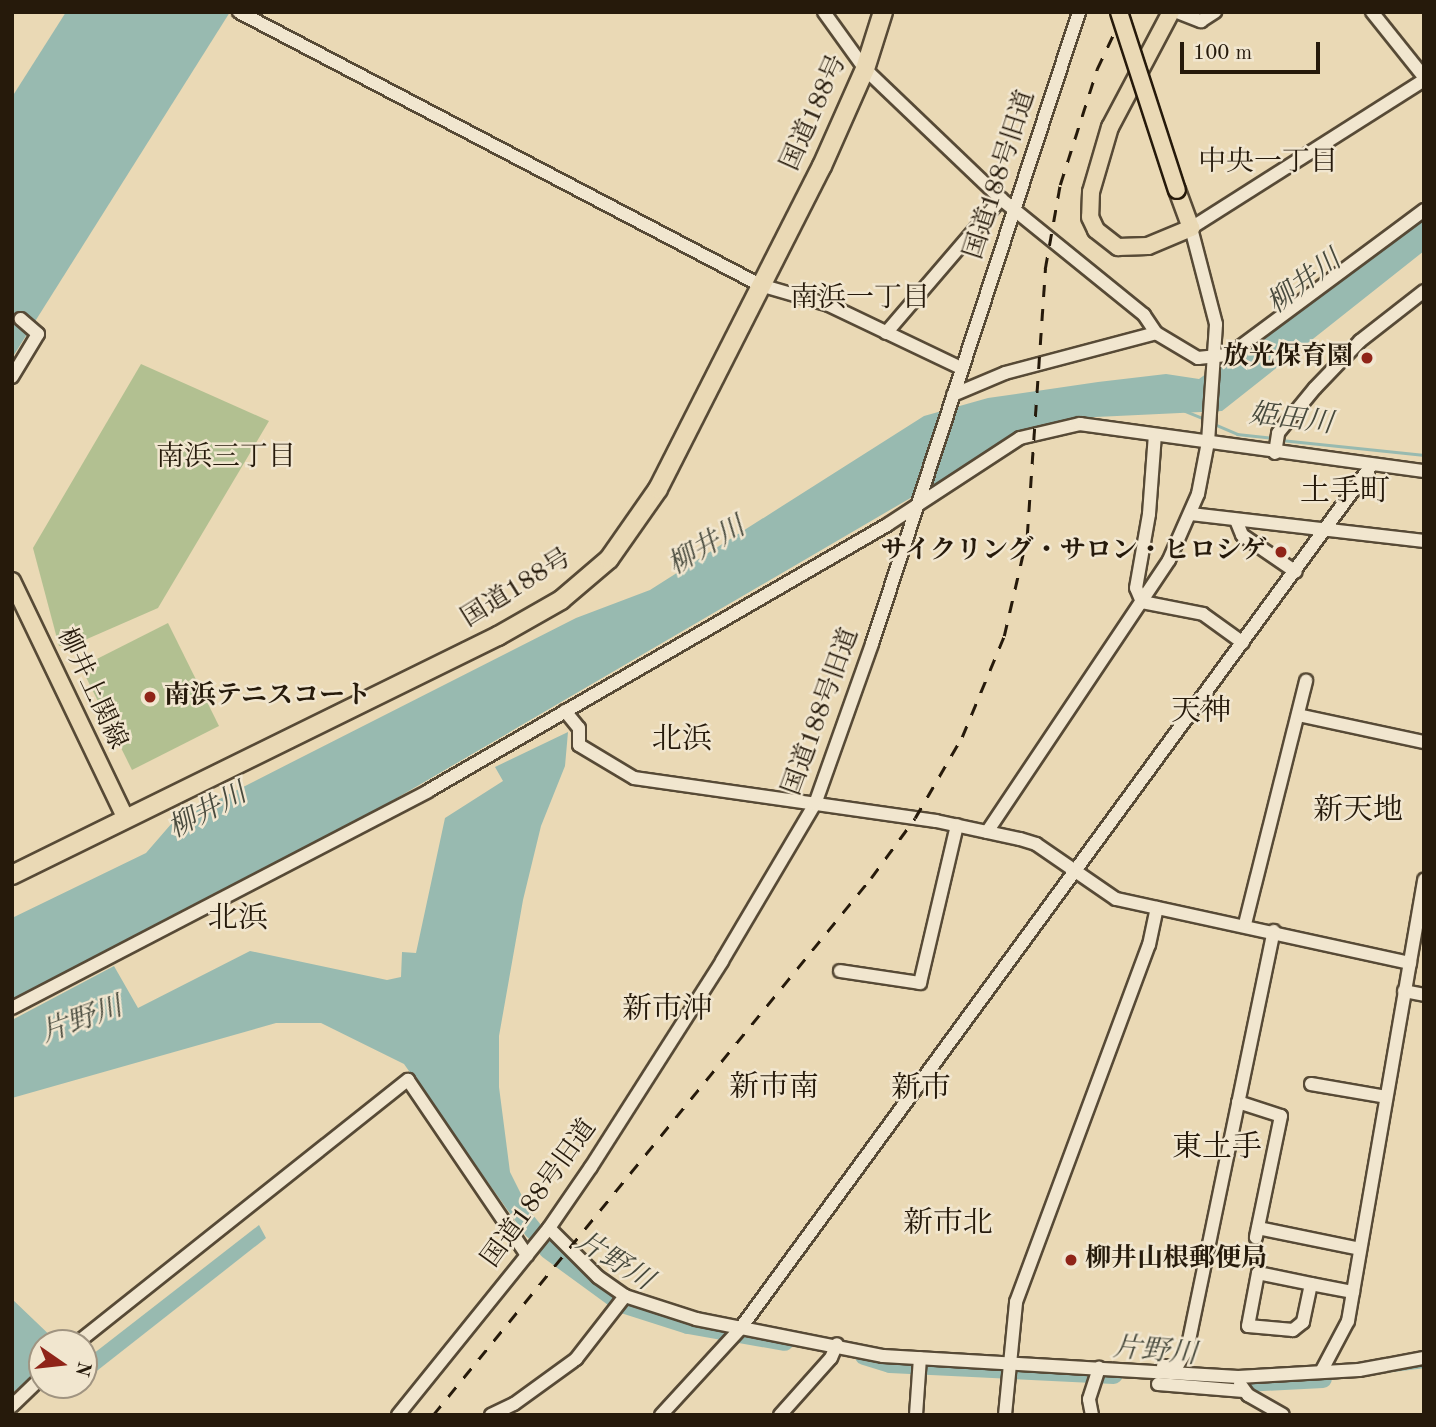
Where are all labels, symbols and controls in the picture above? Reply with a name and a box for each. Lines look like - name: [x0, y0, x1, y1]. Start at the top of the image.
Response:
- scale bar: [1184, 28, 1324, 72]
- text: 100 m: [1193, 43, 1252, 64]
- street label: 国道188号: [776, 50, 854, 176]
- street label: 国道188号旧道: [959, 87, 1043, 263]
- district label: 中央一丁目: [1198, 146, 1338, 180]
- water label: 柳井川: [1261, 244, 1349, 322]
- district label: 南浜一丁目: [790, 282, 930, 316]
- place label: 放光保育園: [1223, 342, 1353, 374]
- marker: 放光保育園: [1359, 350, 1375, 366]
- water label: 姫田川: [1247, 398, 1335, 442]
- district label: 南浜三丁目: [156, 441, 296, 475]
- district label: 土手町: [1300, 474, 1390, 510]
- water label: 柳井川: [662, 511, 752, 583]
- place label: サイクリング・サロン・ヒロシゲ: [877, 536, 1267, 568]
- street label: 国道188号: [456, 543, 578, 635]
- marker: サイクリング・サロン・ヒロシゲ: [1273, 544, 1289, 560]
- street label: 柳井上関線: [49, 623, 133, 755]
- street label: 国道188号旧道: [777, 624, 867, 800]
- place label: 南浜テニスコート: [164, 681, 372, 713]
- marker: 南浜テニスコート: [142, 689, 158, 705]
- district label: 天神: [1171, 694, 1231, 730]
- district label: 北浜: [652, 722, 712, 758]
- water label: 柳井川: [163, 777, 253, 847]
- district label: 新天地: [1313, 793, 1403, 829]
- district label: 北浜: [208, 901, 268, 937]
- water label: 片野川: [37, 991, 127, 1051]
- district label: 新市沖: [622, 992, 712, 1028]
- district label: 新市南: [729, 1070, 819, 1106]
- district label: 新市: [891, 1071, 951, 1107]
- street label: 国道188号旧道: [476, 1114, 604, 1274]
- district label: 東土手: [1172, 1130, 1262, 1166]
- district label: 新市北: [903, 1206, 993, 1242]
- water label: 片野川: [569, 1225, 659, 1299]
- place label: 柳井山根郵便局: [1085, 1244, 1267, 1276]
- marker: 柳井山根郵便局: [1063, 1252, 1079, 1268]
- north arrow: [28, 1329, 98, 1399]
- water label: 片野川: [1112, 1332, 1198, 1372]
- text: N: [71, 1359, 93, 1378]

